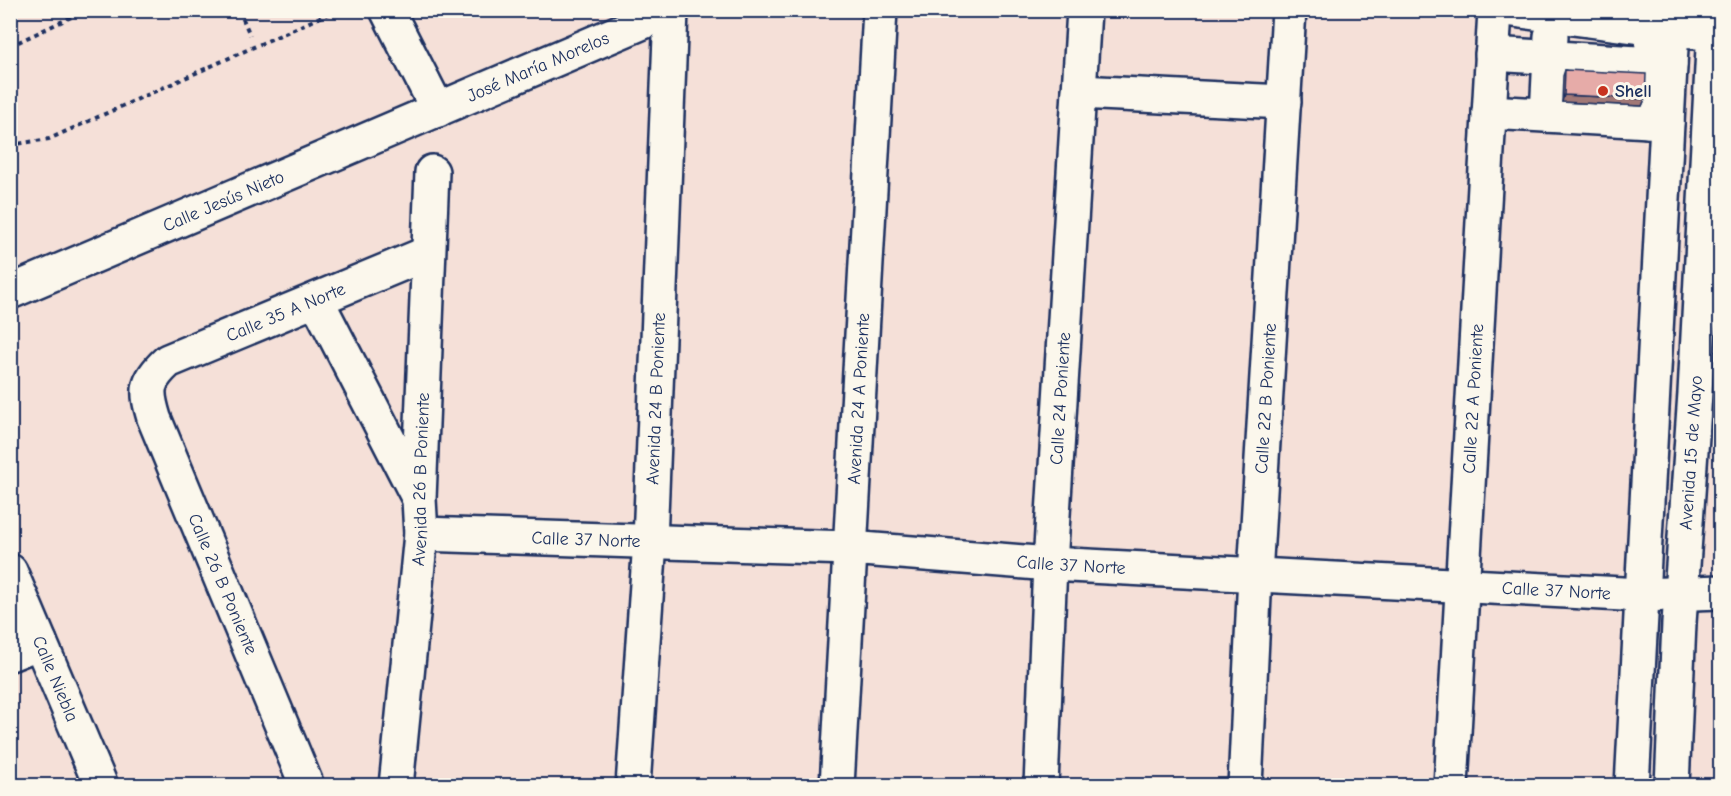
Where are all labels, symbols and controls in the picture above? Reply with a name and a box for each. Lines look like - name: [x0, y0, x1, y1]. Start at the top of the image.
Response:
- street label: José María Morelos: [464, 28, 612, 107]
- place label: Shell: [1615, 81, 1652, 102]
- marker: Shell: [1596, 84, 1610, 98]
- street label: Calle Jesús Nieto: [160, 166, 287, 237]
- street label: Calle 35 A Norte: [223, 279, 348, 347]
- street label: Avenida 24 B Poniente: [642, 312, 670, 485]
- street label: Avenida 24 A Poniente: [844, 312, 874, 485]
- street label: Calle 22 B Poniente: [1251, 323, 1281, 475]
- street label: Calle 22 A Poniente: [1459, 323, 1488, 474]
- street label: Calle 24 Poniente: [1046, 332, 1075, 466]
- street label: Avenida 15 de Mayo: [1676, 375, 1707, 531]
- street label: Avenida 26 B Poniente: [408, 392, 434, 567]
- street label: Calle 26 B Poniente: [183, 511, 262, 658]
- street label: Calle 37 Norte: [531, 528, 641, 552]
- street label: Calle 37 Norte: [1016, 551, 1126, 579]
- street label: Calle 37 Norte: [1501, 578, 1611, 604]
- street label: Calle Niebla: [28, 633, 83, 725]

